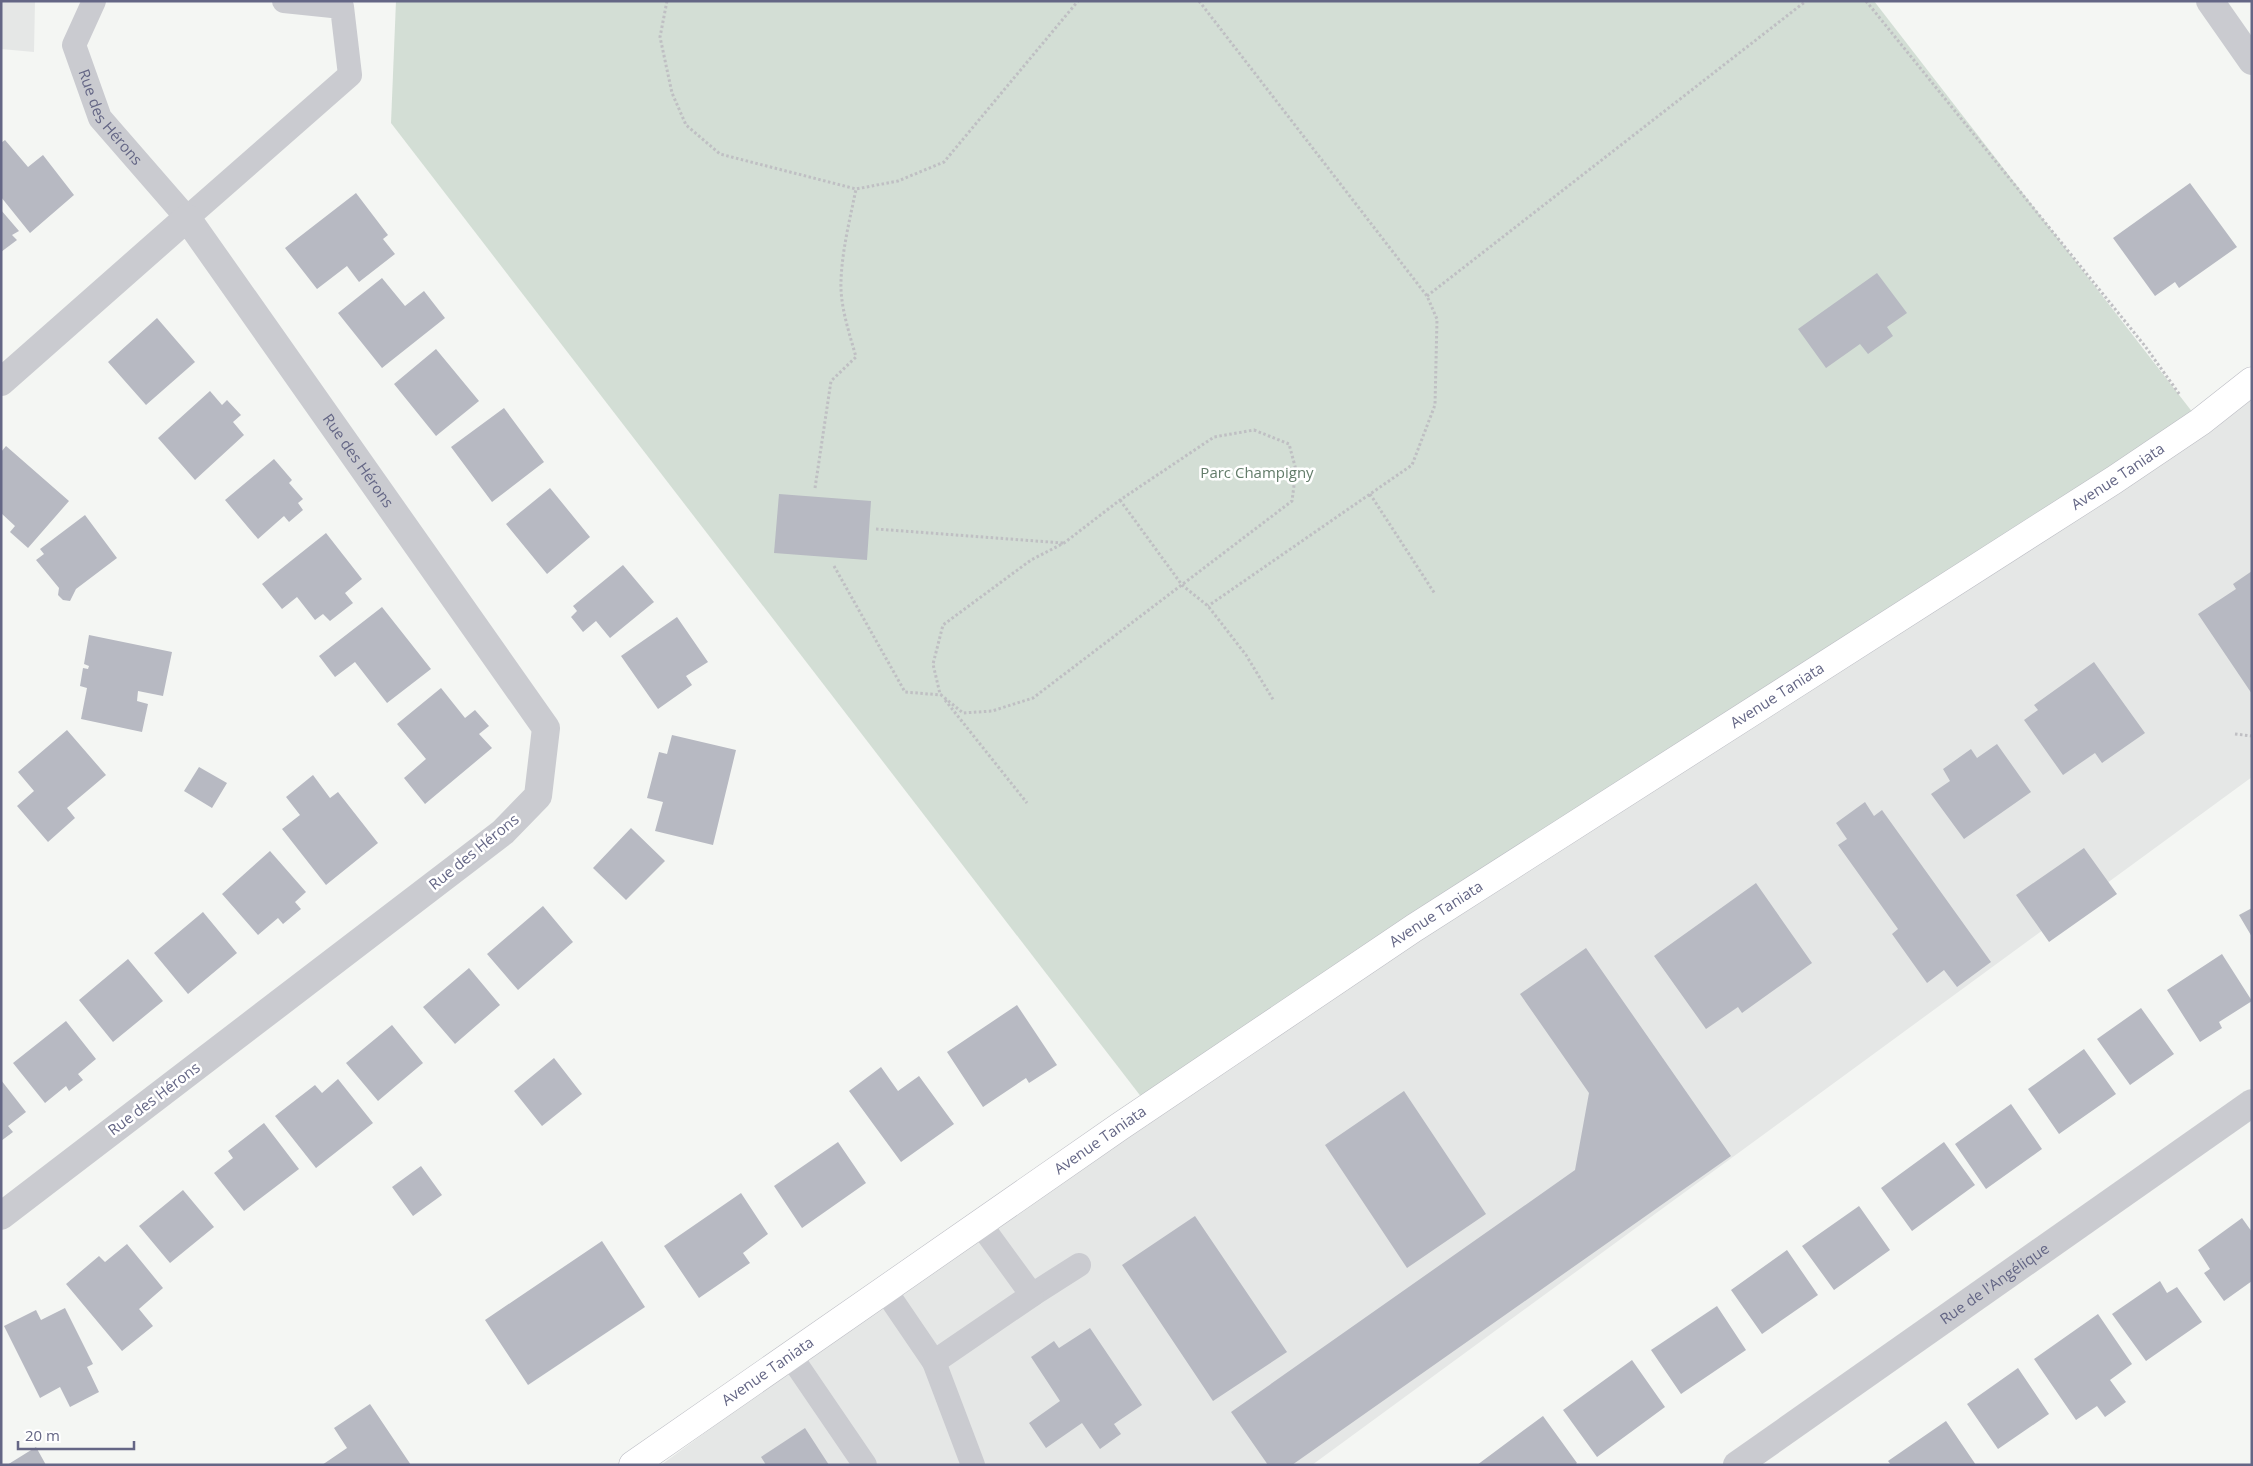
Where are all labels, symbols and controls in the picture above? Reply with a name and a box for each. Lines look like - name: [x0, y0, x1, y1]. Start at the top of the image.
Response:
- street label: Rue des Hérons: [74, 66, 147, 169]
- street label: Rue des Hérons: [319, 409, 399, 511]
- street label: Avenue Taniata: [2067, 438, 2168, 514]
- park label: Parc Champigny: [1200, 462, 1314, 482]
- street label: Avenue Taniata: [1726, 657, 1827, 732]
- street label: Rue des Hérons: [424, 809, 523, 894]
- street label: Avenue Taniata: [1385, 876, 1486, 951]
- street label: Rue des Hérons: [103, 1057, 204, 1139]
- street label: Avenue Taniata: [1050, 1101, 1150, 1178]
- street label: Rue de l'Angélique: [1936, 1238, 2053, 1328]
- street label: Avenue Taniata: [717, 1332, 817, 1410]
- scale bar: [18, 1418, 134, 1450]
- text: 20 m: [25, 1425, 60, 1445]

